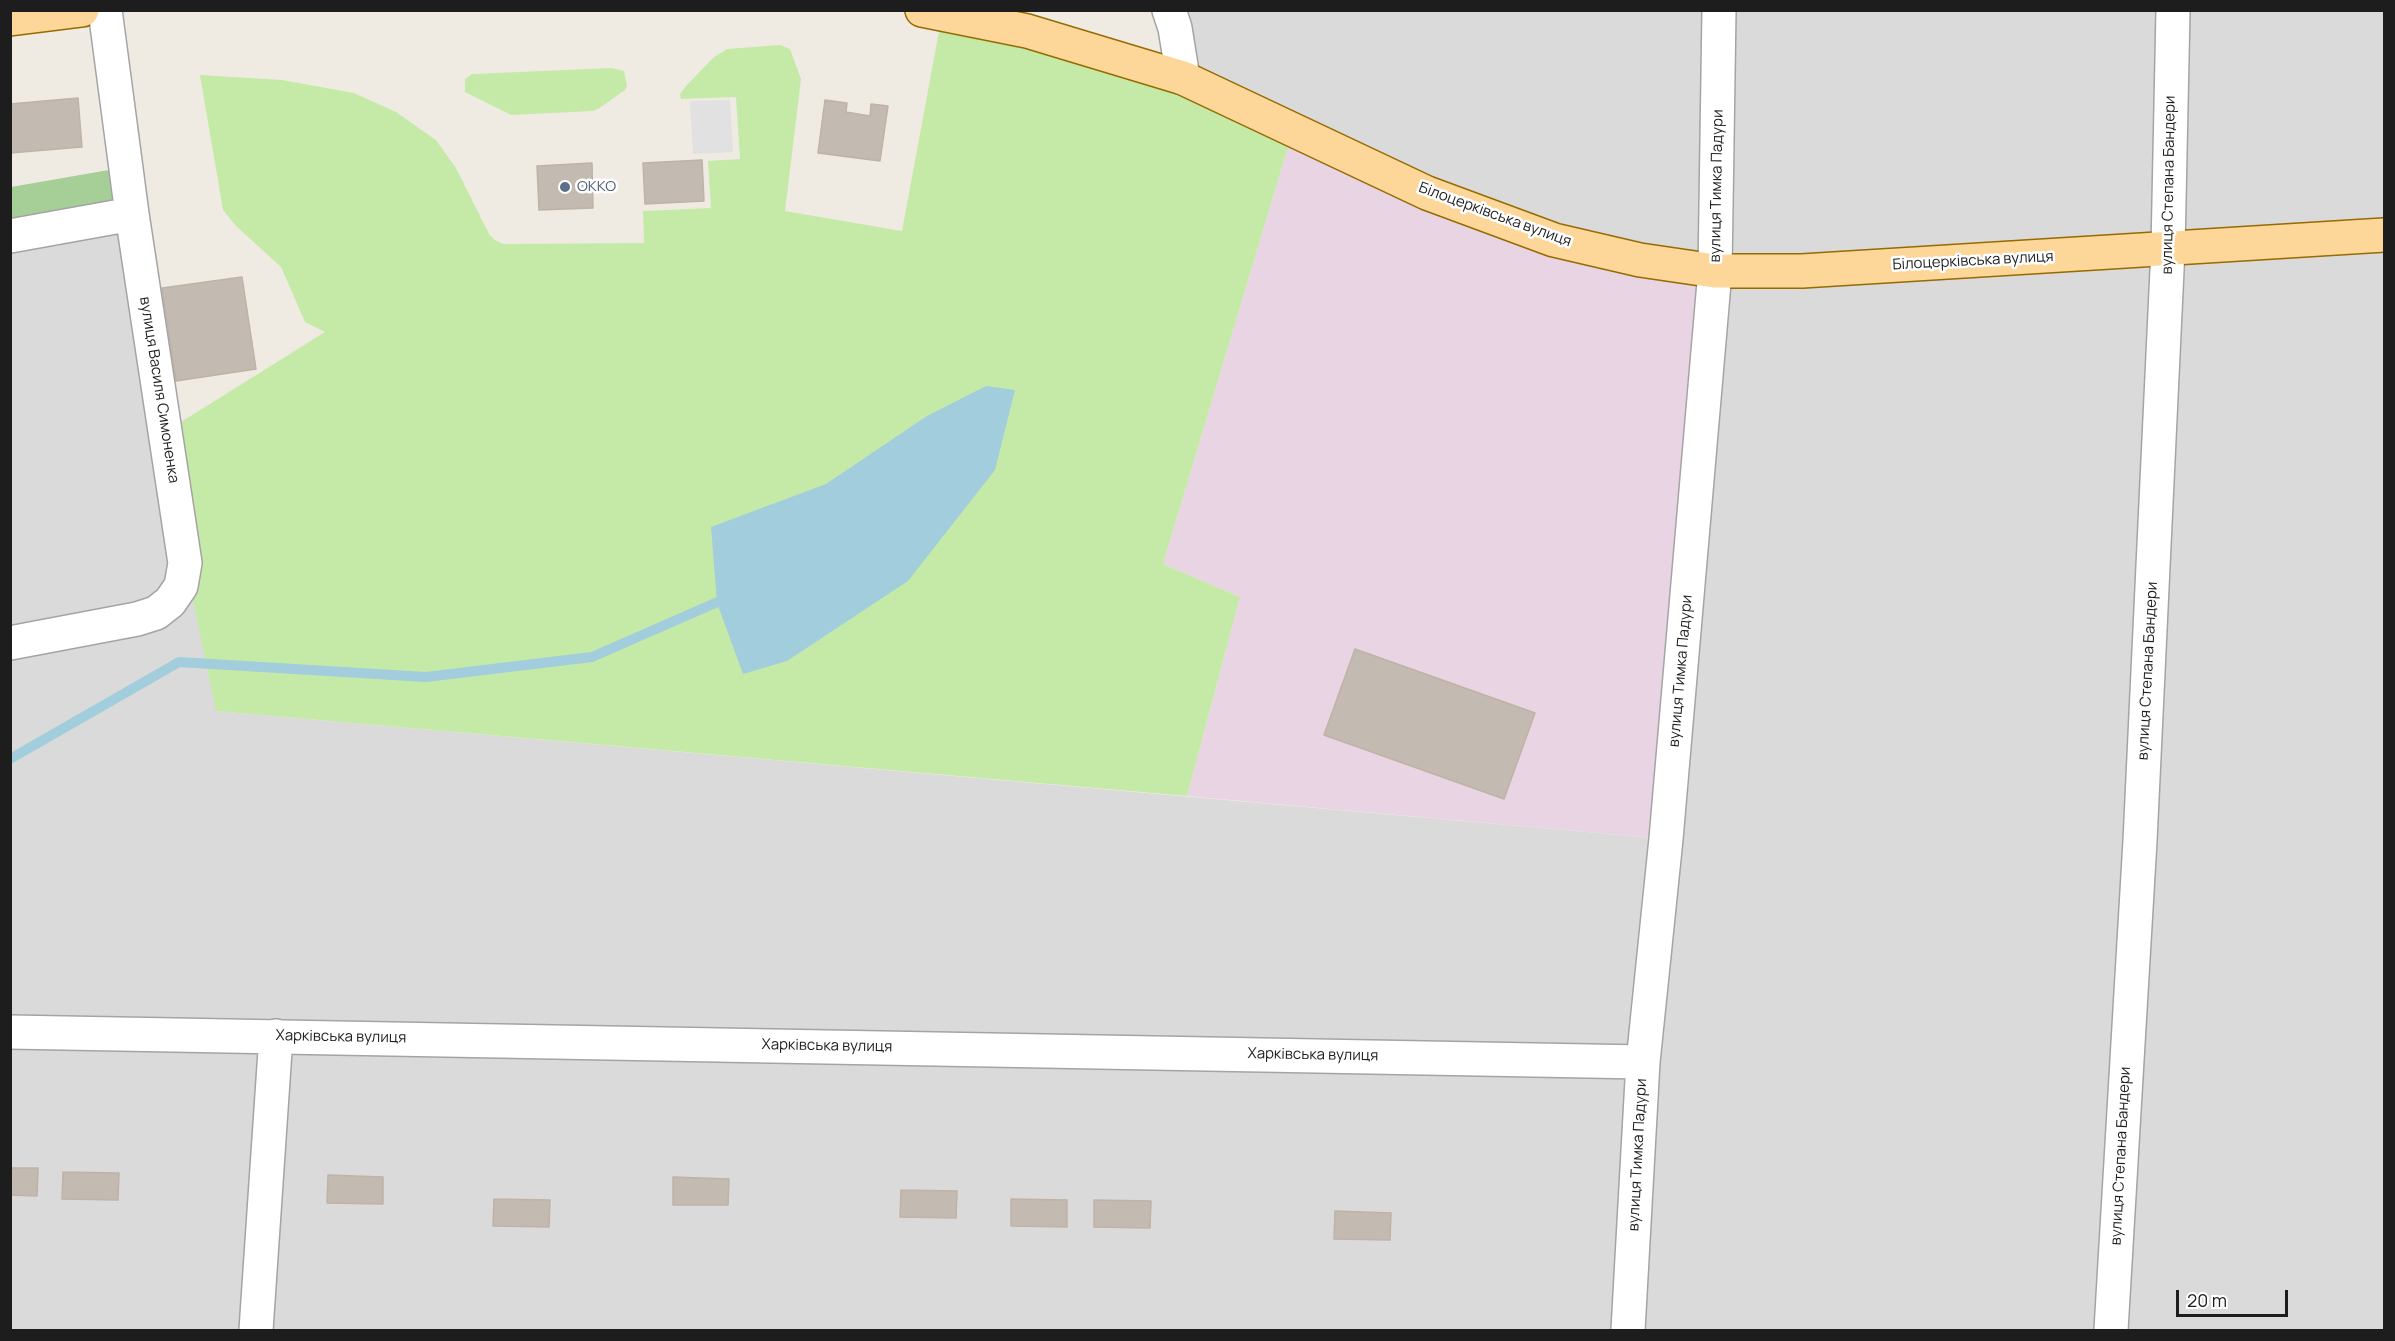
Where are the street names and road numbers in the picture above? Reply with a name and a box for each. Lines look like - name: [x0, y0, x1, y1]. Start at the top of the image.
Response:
- street label: вулиця Степана Бандери: [2158, 95, 2180, 275]
- street label: вулиця Тимка Падури: [1707, 109, 1727, 263]
- street label: Білоцерківська вулиця: [1416, 179, 1574, 251]
- street label: Білоцерківська вулиця: [1892, 248, 2054, 274]
- street label: вулиця Василя Симоненка: [135, 296, 183, 484]
- street label: вулиця Степана Бандери: [2134, 581, 2162, 761]
- street label: вулиця Тимка Падури: [1665, 594, 1697, 748]
- street label: Харківська вулиця: [275, 1027, 407, 1047]
- street label: Харківська вулиця: [761, 1036, 893, 1056]
- street label: Харківська вулиця: [1247, 1045, 1379, 1065]
- street label: вулиця Степана Бандери: [2107, 1066, 2135, 1246]
- street label: вулиця Тимка Падури: [1625, 1078, 1651, 1232]

